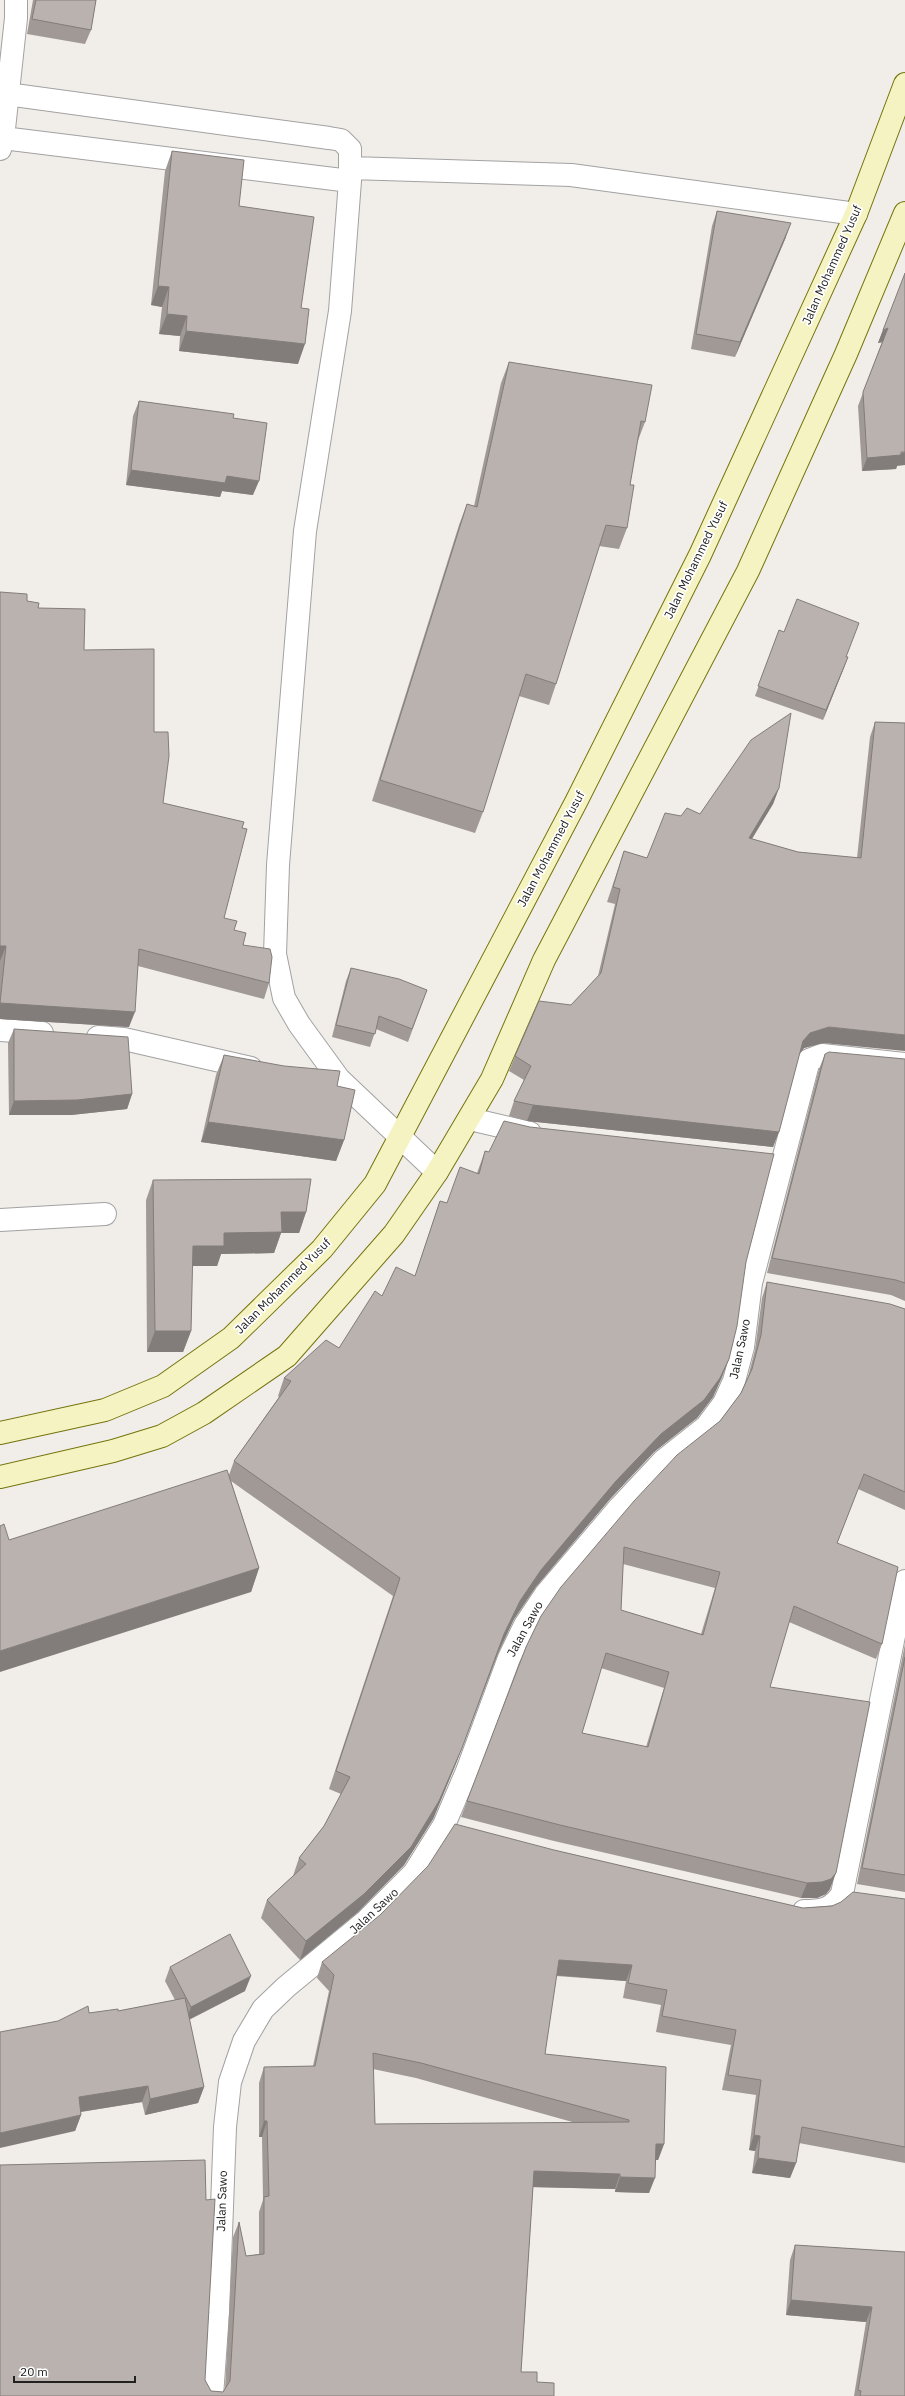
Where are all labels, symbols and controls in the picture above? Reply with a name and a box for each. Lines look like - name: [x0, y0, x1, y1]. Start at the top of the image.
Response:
- street label: Jalan Mohammed Yusuf: [798, 203, 865, 327]
- street label: Jalan Mohammed Yusuf: [661, 498, 731, 621]
- street label: Jalan Mohammed Yusuf: [514, 788, 588, 909]
- street label: Jalan Mohammed Yusuf: [232, 1235, 334, 1337]
- street label: Jalan Sawo: [726, 1317, 753, 1380]
- street label: Jalan Sawo: [503, 1598, 546, 1659]
- street label: Jalan Sawo: [346, 1884, 401, 1937]
- street label: Jalan Sawo: [213, 2170, 230, 2232]
- scale bar: [14, 2358, 135, 2384]
- text: 20 m: [20, 2364, 48, 2379]

